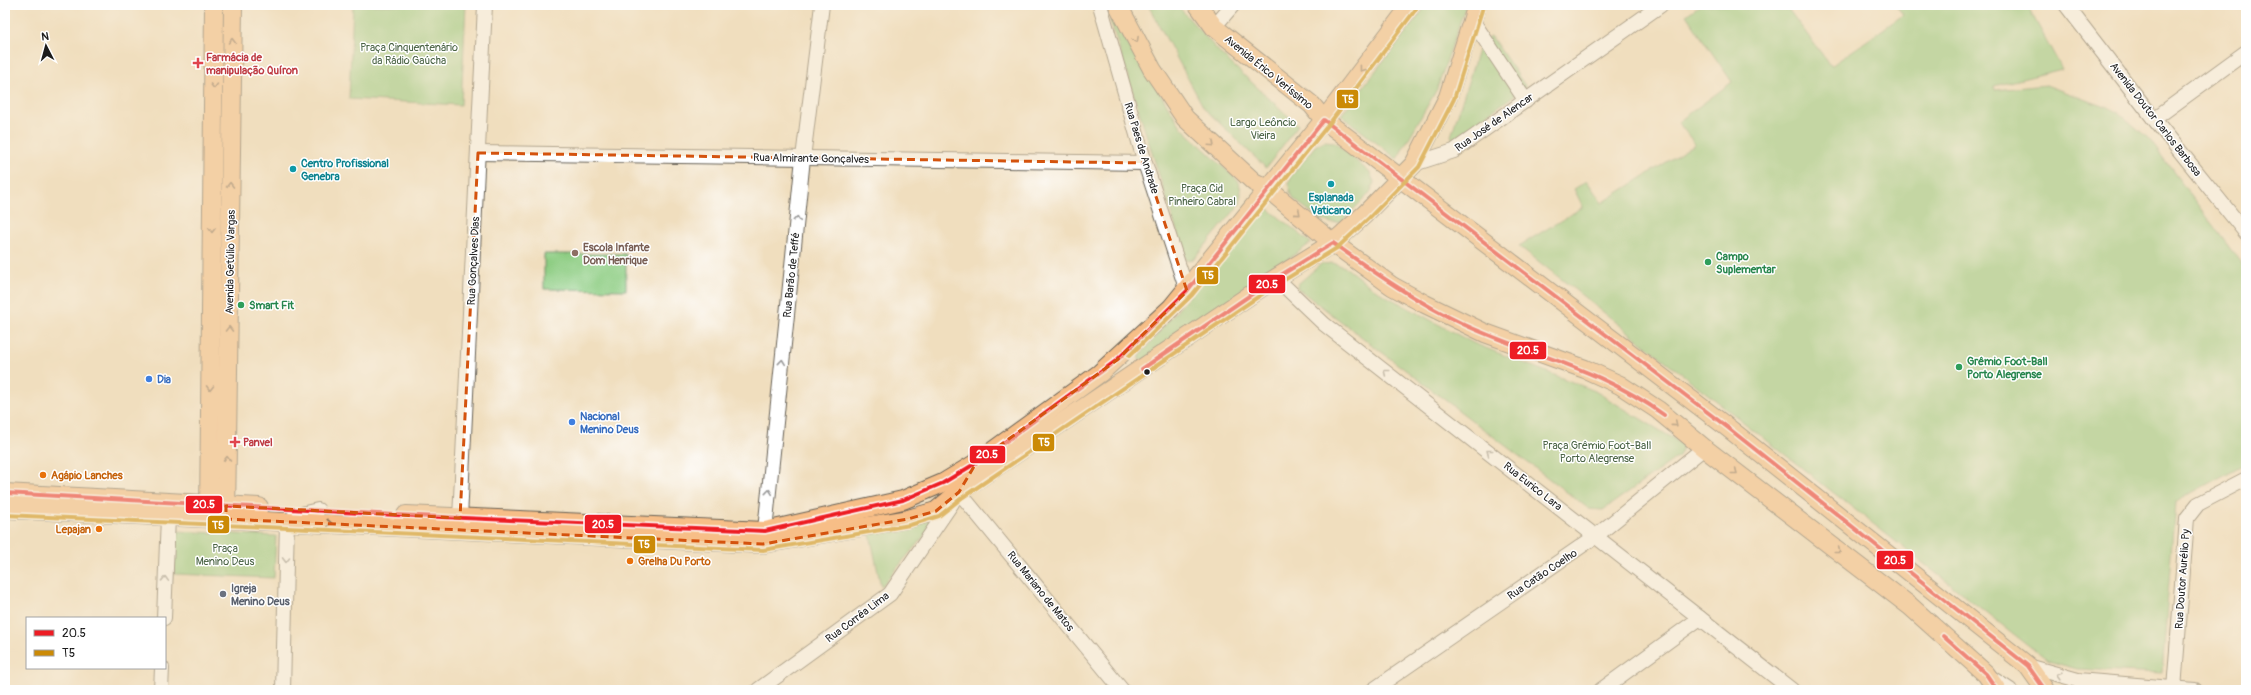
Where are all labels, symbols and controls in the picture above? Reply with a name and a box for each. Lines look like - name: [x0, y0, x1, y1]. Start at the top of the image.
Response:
- north arrow: [26, 26, 66, 66]
- text: N: [41, 30, 50, 43]
- street label: Avenida Érico Veríssimo: [1222, 33, 1316, 112]
- one-way arrow: [1132, 35, 1139, 43]
- one-way arrow: [228, 38, 236, 44]
- park label: Praça Cinquentenário da Rádio Gaúcha: [360, 41, 458, 67]
- place label: Farmácia de manipulação Quíron: [206, 51, 298, 77]
- marker: Farmácia de manipulação Quíron: [193, 58, 203, 68]
- street label: Avenida Doutor Carlos Barbosa: [2107, 60, 2204, 179]
- one-way arrow: [1360, 65, 1367, 72]
- one-way arrow: [210, 83, 218, 89]
- line badge: T5: [1336, 89, 1359, 109]
- street label: Rua José de Alencar: [1453, 90, 1536, 154]
- text: T5: [1341, 93, 1354, 106]
- street label: Rua Paes de Andrade: [1121, 101, 1162, 196]
- park label: Largo Leôncio Vieira: [1230, 116, 1296, 142]
- one-way arrow: [1208, 139, 1215, 146]
- street label: Rua Almirante Gonçalves: [753, 151, 869, 166]
- place label: Centro Profissional Genebra: [301, 157, 389, 183]
- marker: Centro Profissional Genebra: [288, 164, 298, 174]
- marker: Esplanada Vaticano: [1326, 179, 1336, 189]
- one-way arrow: [226, 182, 235, 188]
- park label: Praça Cid Pinheiro Cabral: [1168, 182, 1236, 208]
- place label: Esplanada Vaticano: [1308, 191, 1354, 217]
- one-way arrow: [1294, 209, 1301, 216]
- street label: Avenida Getúlio Vargas: [223, 210, 238, 314]
- street label: Rua Gonçalves Dias: [465, 216, 482, 306]
- one-way arrow: [792, 216, 801, 222]
- one-way arrow: [208, 227, 216, 233]
- street label: Rua Barão de Teffé: [781, 232, 802, 318]
- place label: Escola Infante Dom Henrique: [583, 241, 650, 267]
- marker: Escola Infante Dom Henrique: [570, 248, 580, 258]
- place label: Campo Suplementar: [1716, 250, 1777, 276]
- marker: Campo Suplementar: [1703, 257, 1713, 267]
- line badge: T5: [1196, 266, 1219, 285]
- text: T5: [1201, 269, 1214, 282]
- line badge: 20.5: [1248, 274, 1286, 294]
- text: 20.5: [1256, 278, 1278, 291]
- place label: Smart Fit: [249, 299, 295, 312]
- marker: Smart Fit: [236, 300, 246, 310]
- one-way arrow: [225, 326, 233, 332]
- line badge: 20.5: [1509, 341, 1547, 360]
- text: 20.5: [1517, 344, 1539, 357]
- place label: Grêmio Foot-Ball Porto Alegrense: [1967, 355, 2048, 381]
- one-way arrow: [777, 359, 786, 366]
- marker: Grêmio Foot-Ball Porto Alegrense: [1954, 362, 1964, 372]
- unlabelled marker: [1142, 367, 1152, 377]
- one-way arrow: [1384, 370, 1391, 377]
- place label: Dia: [157, 373, 171, 386]
- marker: Dia: [144, 374, 154, 384]
- one-way arrow: [206, 385, 214, 391]
- place label: Nacional Menino Deus: [580, 410, 639, 436]
- marker: Nacional Menino Deus: [567, 417, 577, 427]
- one-way arrow: [1670, 419, 1677, 426]
- line badge: T5: [1032, 433, 1055, 452]
- place label: Panvel: [243, 436, 273, 449]
- text: T5: [1037, 436, 1050, 449]
- marker: Panvel: [230, 437, 240, 447]
- park label: Praça Grêmio Foot-Ball Porto Alegrense: [1543, 439, 1651, 465]
- line badge: 20.5: [969, 445, 1006, 464]
- text: 20.5: [976, 448, 998, 461]
- one-way arrow: [1486, 450, 1493, 457]
- one-way arrow: [223, 456, 231, 462]
- street label: Rua Eurico Lara: [1501, 459, 1565, 513]
- one-way arrow: [1730, 467, 1737, 474]
- place label: Agápio Lanches: [51, 469, 123, 482]
- marker: Agápio Lanches: [38, 470, 48, 480]
- one-way arrow: [764, 489, 773, 495]
- line badge: 20.5: [185, 495, 223, 514]
- text: 20.5: [193, 498, 215, 511]
- line badge: 20.5: [584, 514, 622, 534]
- line badge: T5: [207, 515, 230, 534]
- text: 20.5: [592, 518, 614, 531]
- text: T5: [211, 519, 224, 532]
- one-way arrow: [326, 519, 332, 528]
- place label: Lepajan: [56, 523, 91, 536]
- marker: Lepajan: [94, 524, 104, 534]
- street label: Rua Doutor Aurélio Py: [2173, 528, 2192, 629]
- line badge: T5: [633, 535, 656, 554]
- text: T5: [637, 538, 650, 551]
- park label: Praça Menino Deus: [196, 542, 254, 568]
- street label: Rua Catão Coelho: [1505, 546, 1580, 603]
- one-way arrow: [1833, 546, 1840, 553]
- street label: Rua Mariano de Matos: [1004, 549, 1077, 634]
- line badge: 20.5: [1876, 550, 1914, 570]
- text: 20.5: [1884, 554, 1906, 567]
- place label: Grelha Du Porto: [638, 555, 711, 568]
- marker: Grelha Du Porto: [625, 556, 635, 566]
- one-way arrow: [282, 557, 290, 563]
- one-way arrow: [161, 576, 170, 582]
- place label: Igreja Menino Deus: [231, 582, 290, 608]
- marker: Igreja Menino Deus: [218, 589, 228, 599]
- street label: Rua Corrêa Lima: [823, 589, 892, 645]
- legend: [26, 617, 166, 669]
- text: 20.5: [62, 626, 86, 641]
- text: T5: [62, 646, 75, 661]
- one-way arrow: [2056, 671, 2063, 680]

